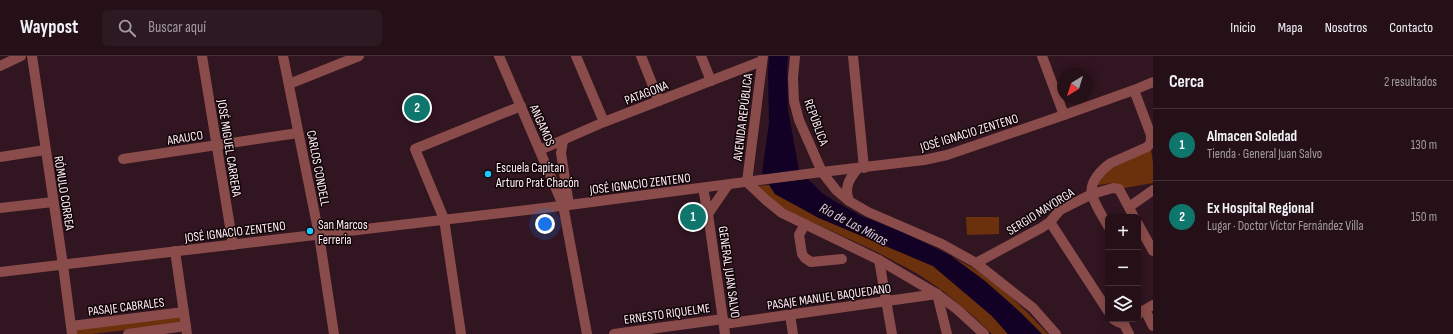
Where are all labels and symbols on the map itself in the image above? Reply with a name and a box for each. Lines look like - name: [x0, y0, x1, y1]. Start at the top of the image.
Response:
- north arrow: [1057, 68, 1093, 104]
- street label: AVENIDA REPÚBLICA: [730, 72, 756, 163]
- street label: PATAGONA: [622, 77, 671, 109]
- pin: 2: [404, 93, 430, 123]
- street label: JOSÉ MIGUEL CARRERA: [213, 97, 245, 198]
- street label: REPÚBLICA: [800, 97, 832, 148]
- street label: ANGAMOS: [525, 101, 558, 149]
- street label: JOSÉ IGNACIO ZENTENO: [917, 110, 1020, 156]
- street label: ARAUCO: [165, 127, 204, 149]
- street label: CARLOS CONDELL: [303, 129, 333, 208]
- street label: RÓMULO CORREA: [50, 155, 78, 232]
- place label: Escuela Capitan Arturo Prat Chacón: [495, 160, 579, 191]
- marker: Escuela Capitan Arturo Prat Chacón: [483, 169, 493, 179]
- street label: JOSÉ IGNACIO ZENTENO: [588, 170, 692, 198]
- street label: SERGIO MAYORGA: [1004, 185, 1078, 239]
- water label: Río de Las Minas: [817, 199, 891, 250]
- pin: 1: [680, 202, 706, 232]
- your location: [535, 214, 555, 234]
- place label: San Marcos Ferreria: [318, 217, 368, 248]
- street label: JOSÉ IGNACIO ZENTENO: [183, 218, 287, 246]
- street label: GENERAL JUAN SALVO: [715, 225, 743, 319]
- marker: San Marcos Ferreria: [305, 226, 315, 236]
- street label: PASAJE MANUEL BAQUEDANO: [766, 280, 892, 314]
- street label: PASAJE CABRALES: [87, 294, 166, 320]
- street label: ERNESTO RIQUELME: [623, 300, 711, 328]

